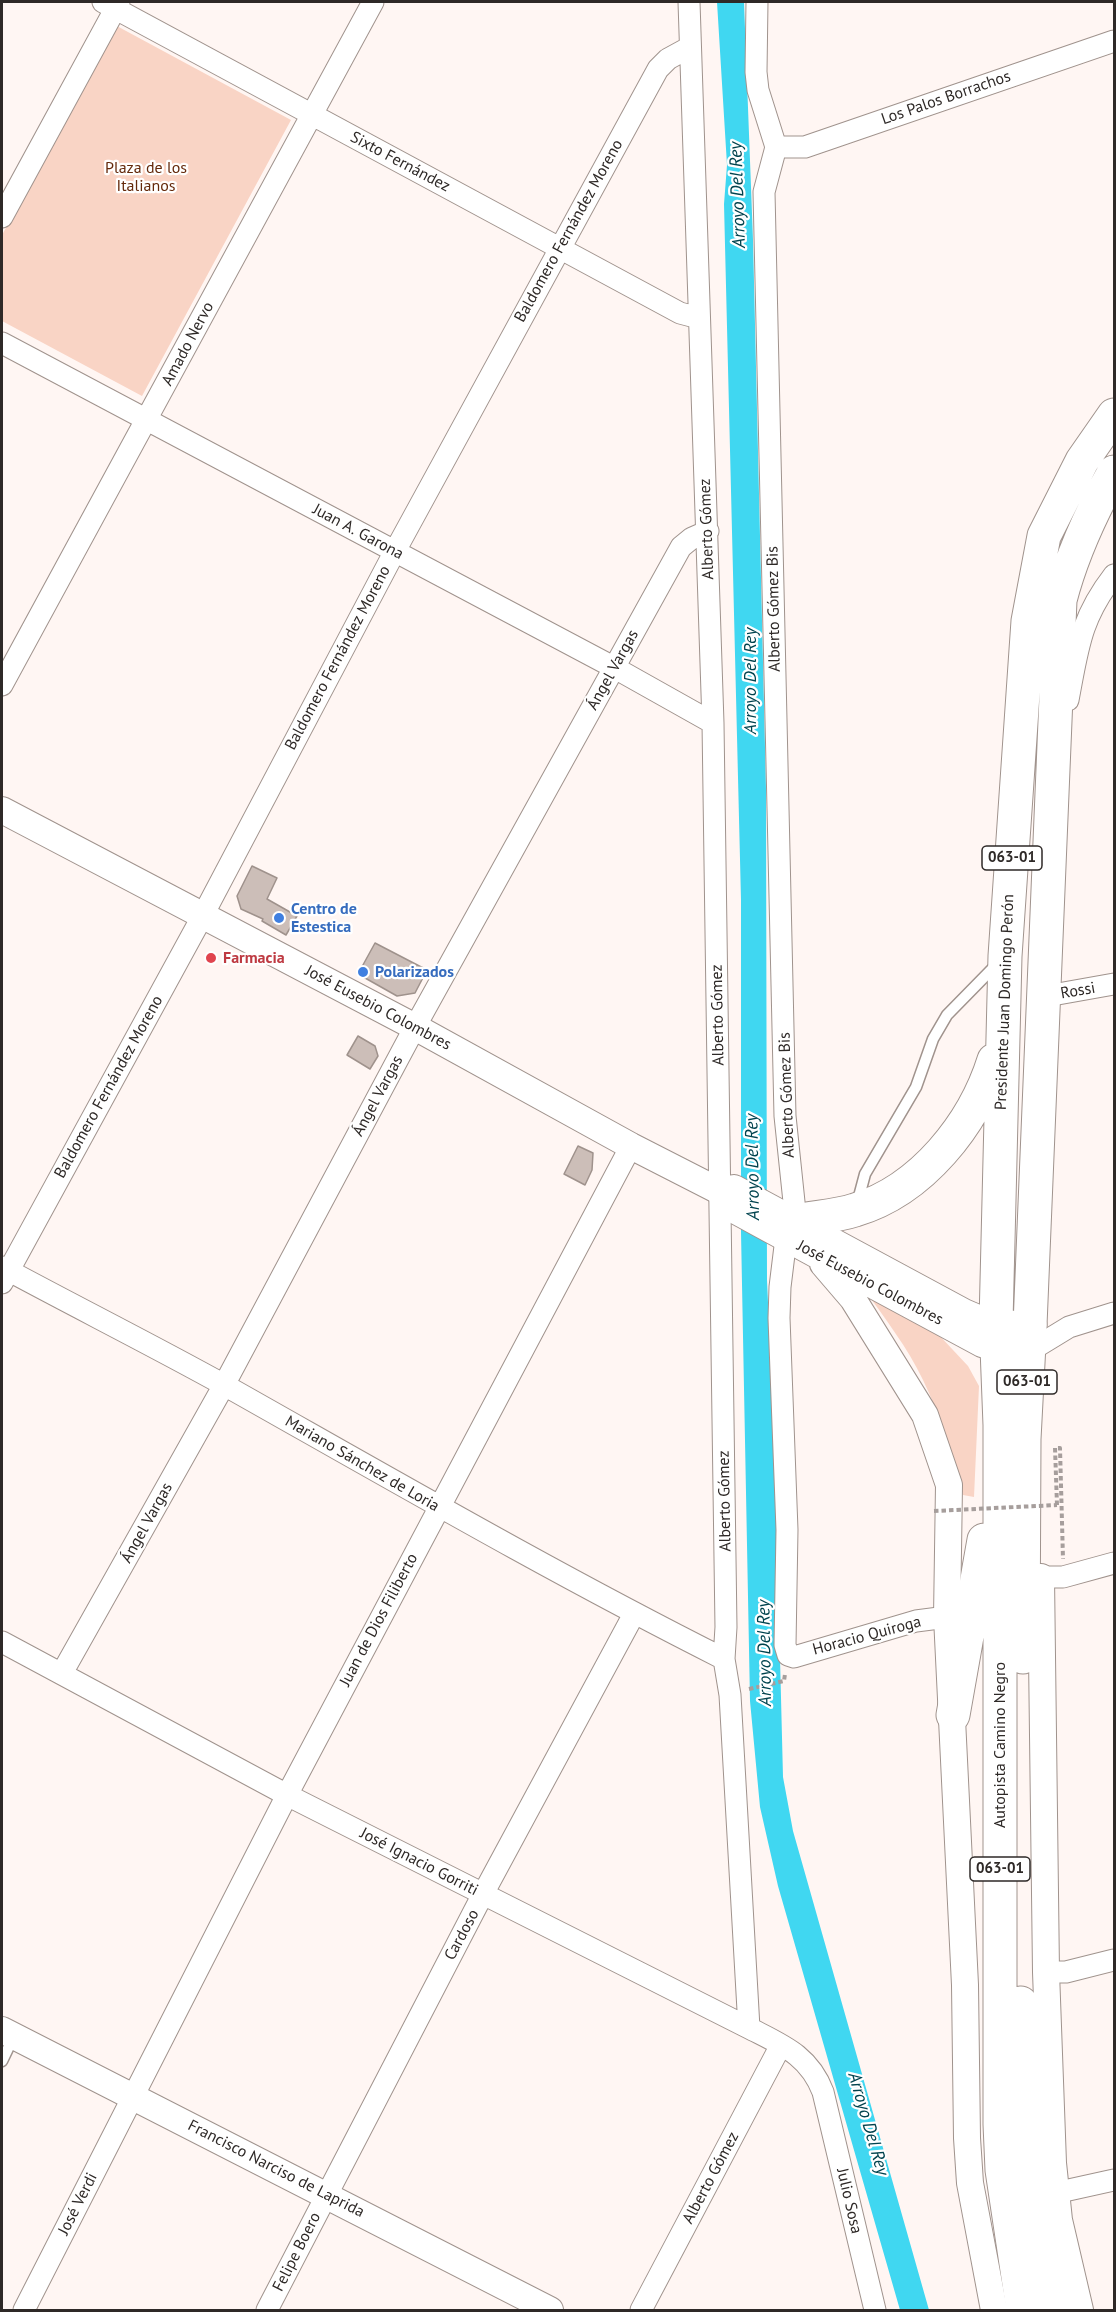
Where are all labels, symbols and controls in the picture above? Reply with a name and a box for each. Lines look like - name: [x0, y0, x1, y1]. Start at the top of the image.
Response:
- street label: Los Palos Borrachos: [879, 67, 1013, 129]
- street label: Sixto Fernández: [347, 128, 453, 196]
- street label: Baldomero Fernández Moreno: [511, 136, 627, 326]
- water label: Arroyo Del Rey: [725, 141, 751, 249]
- park label: Plaza de los Italianos: [105, 158, 187, 196]
- street label: Amado Nervo: [158, 299, 218, 389]
- street label: Alberto Gómez: [696, 478, 718, 580]
- street label: Juan A. Garona: [309, 500, 407, 564]
- street label: Alberto Gómez Bis: [763, 546, 785, 672]
- street label: Baldomero Fernández Moreno: [281, 563, 395, 753]
- street label: Ángel Vargas: [583, 627, 643, 713]
- water label: Arroyo Del Rey: [740, 628, 762, 734]
- road number: 063-01: [982, 846, 1042, 870]
- street label: Presidente Juan Domingo Perón: [992, 894, 1018, 1110]
- place label: Centro de Estestica: [291, 899, 357, 937]
- marker: Centro de Estestica: [272, 911, 286, 925]
- place label: Farmacia: [223, 948, 285, 968]
- marker: Farmacia: [204, 951, 218, 965]
- street label: José Eusebio Colombres: [302, 961, 454, 1055]
- place label: Polarizados: [375, 962, 454, 982]
- street label: Alberto Gómez: [708, 964, 728, 1066]
- marker: Polarizados: [356, 965, 370, 979]
- street label: Rossi: [1059, 978, 1097, 1004]
- street label: Baldomero Fernández Moreno: [51, 992, 167, 1182]
- street label: Alberto Gómez Bis: [775, 1032, 799, 1158]
- street label: Ángel Vargas: [349, 1052, 407, 1140]
- water label: Arroyo Del Rey: [741, 1114, 765, 1220]
- street label: José Eusebio Colombres: [794, 1236, 946, 1330]
- road number: 063-01: [997, 1370, 1057, 1394]
- street label: Mariano Sánchez de Loria: [281, 1412, 443, 1516]
- street label: Alberto Gómez: [715, 1450, 735, 1552]
- street label: Ángel Vargas: [117, 1480, 177, 1566]
- street label: Juan de Dios Filiberto: [336, 1550, 422, 1690]
- water label: Arroyo Del Rey: [753, 1600, 777, 1706]
- street label: Horacio Quiroga: [811, 1612, 923, 1660]
- street label: Autopista Camino Negro: [990, 1662, 1010, 1828]
- street label: José Ignacio Gorriti: [357, 1824, 481, 1900]
- road number: 063-01: [970, 1857, 1030, 1881]
- street label: Cardoso: [441, 1906, 483, 1964]
- water label: Arroyo Del Rey: [843, 2070, 893, 2178]
- street label: Francisco Narciso de Laprida: [185, 2116, 367, 2222]
- street label: Alberto Gómez: [679, 2129, 743, 2227]
- street label: Julio Sosa: [832, 2166, 866, 2236]
- street label: José Verdi: [54, 2170, 102, 2238]
- street label: Felipe Boero: [269, 2209, 325, 2295]

